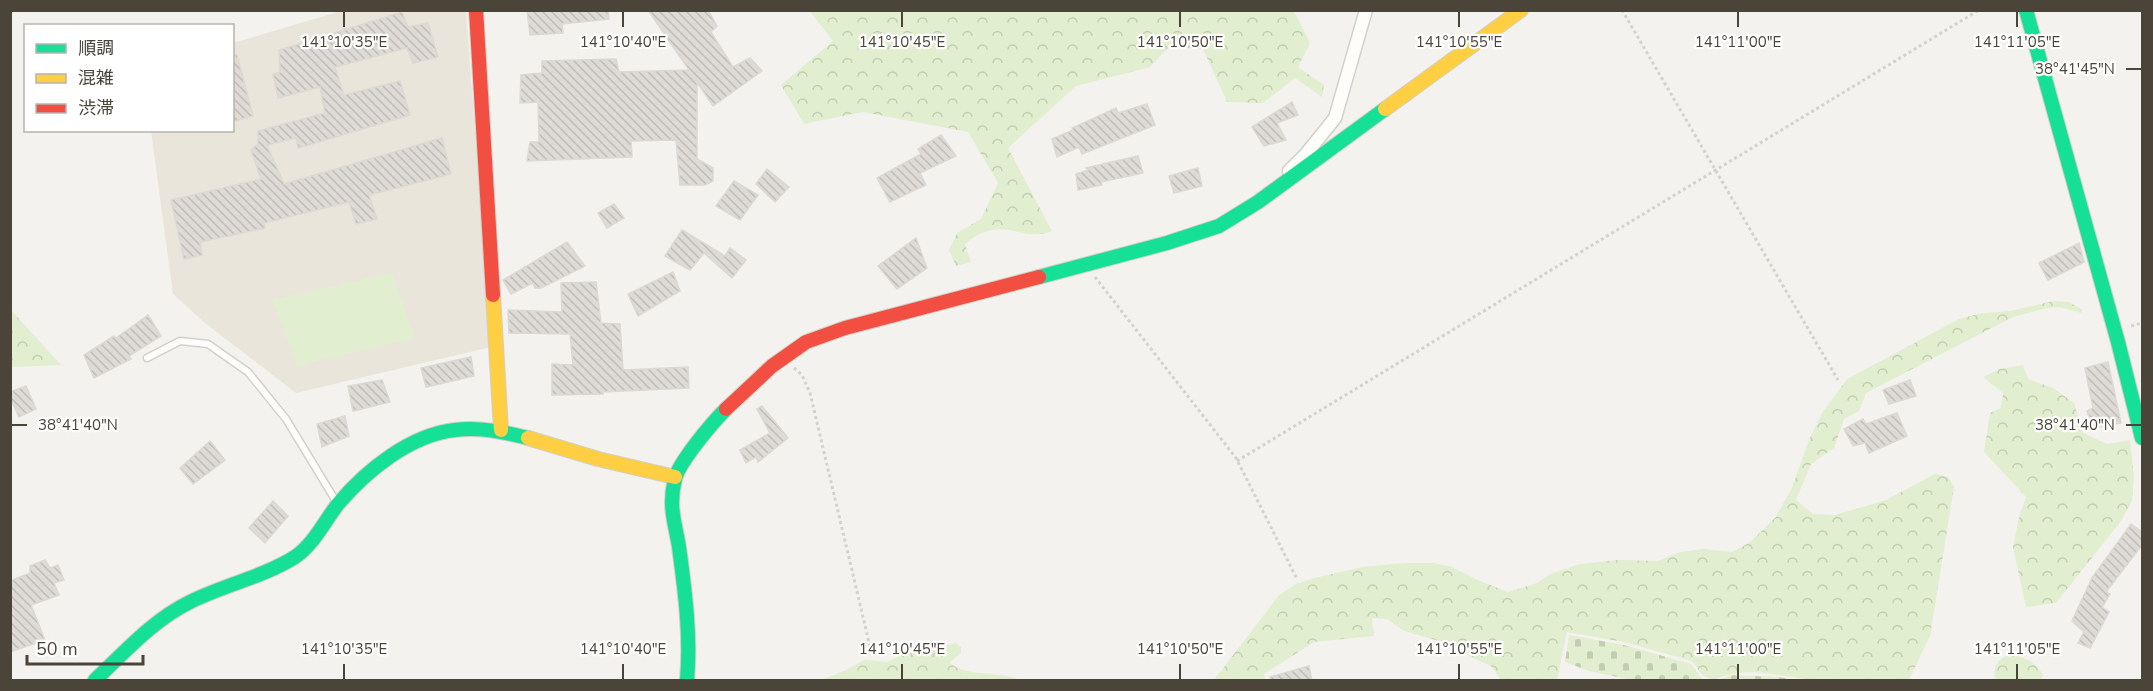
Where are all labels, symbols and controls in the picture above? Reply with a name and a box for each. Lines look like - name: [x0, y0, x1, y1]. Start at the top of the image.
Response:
- legend: [24, 24, 234, 132]
- text: 141°10'35"E: [301, 32, 387, 52]
- text: 141°10'40"E: [580, 32, 666, 52]
- text: 141°10'45"E: [859, 32, 945, 52]
- text: 141°10'50"E: [1137, 32, 1223, 52]
- text: 141°10'55"E: [1416, 32, 1502, 52]
- text: 141°11'00"E: [1695, 32, 1781, 52]
- text: 141°11'05"E: [1974, 32, 2060, 52]
- text: 順調: [78, 36, 114, 60]
- text: 38°41'45"N: [2035, 59, 2115, 79]
- text: 混雑: [78, 66, 114, 90]
- text: 渋滞: [78, 96, 114, 120]
- text: 38°41'40"N: [38, 415, 118, 435]
- text: 38°41'40"N: [2035, 415, 2115, 435]
- scale bar: [27, 628, 142, 666]
- text: 50 m: [36, 637, 78, 661]
- text: 141°10'35"E: [301, 639, 387, 659]
- text: 141°10'40"E: [580, 639, 666, 659]
- text: 141°10'45"E: [859, 639, 945, 659]
- text: 141°10'50"E: [1137, 639, 1223, 659]
- text: 141°10'55"E: [1416, 639, 1502, 659]
- text: 141°11'00"E: [1695, 639, 1781, 659]
- text: 141°11'05"E: [1974, 639, 2060, 659]

